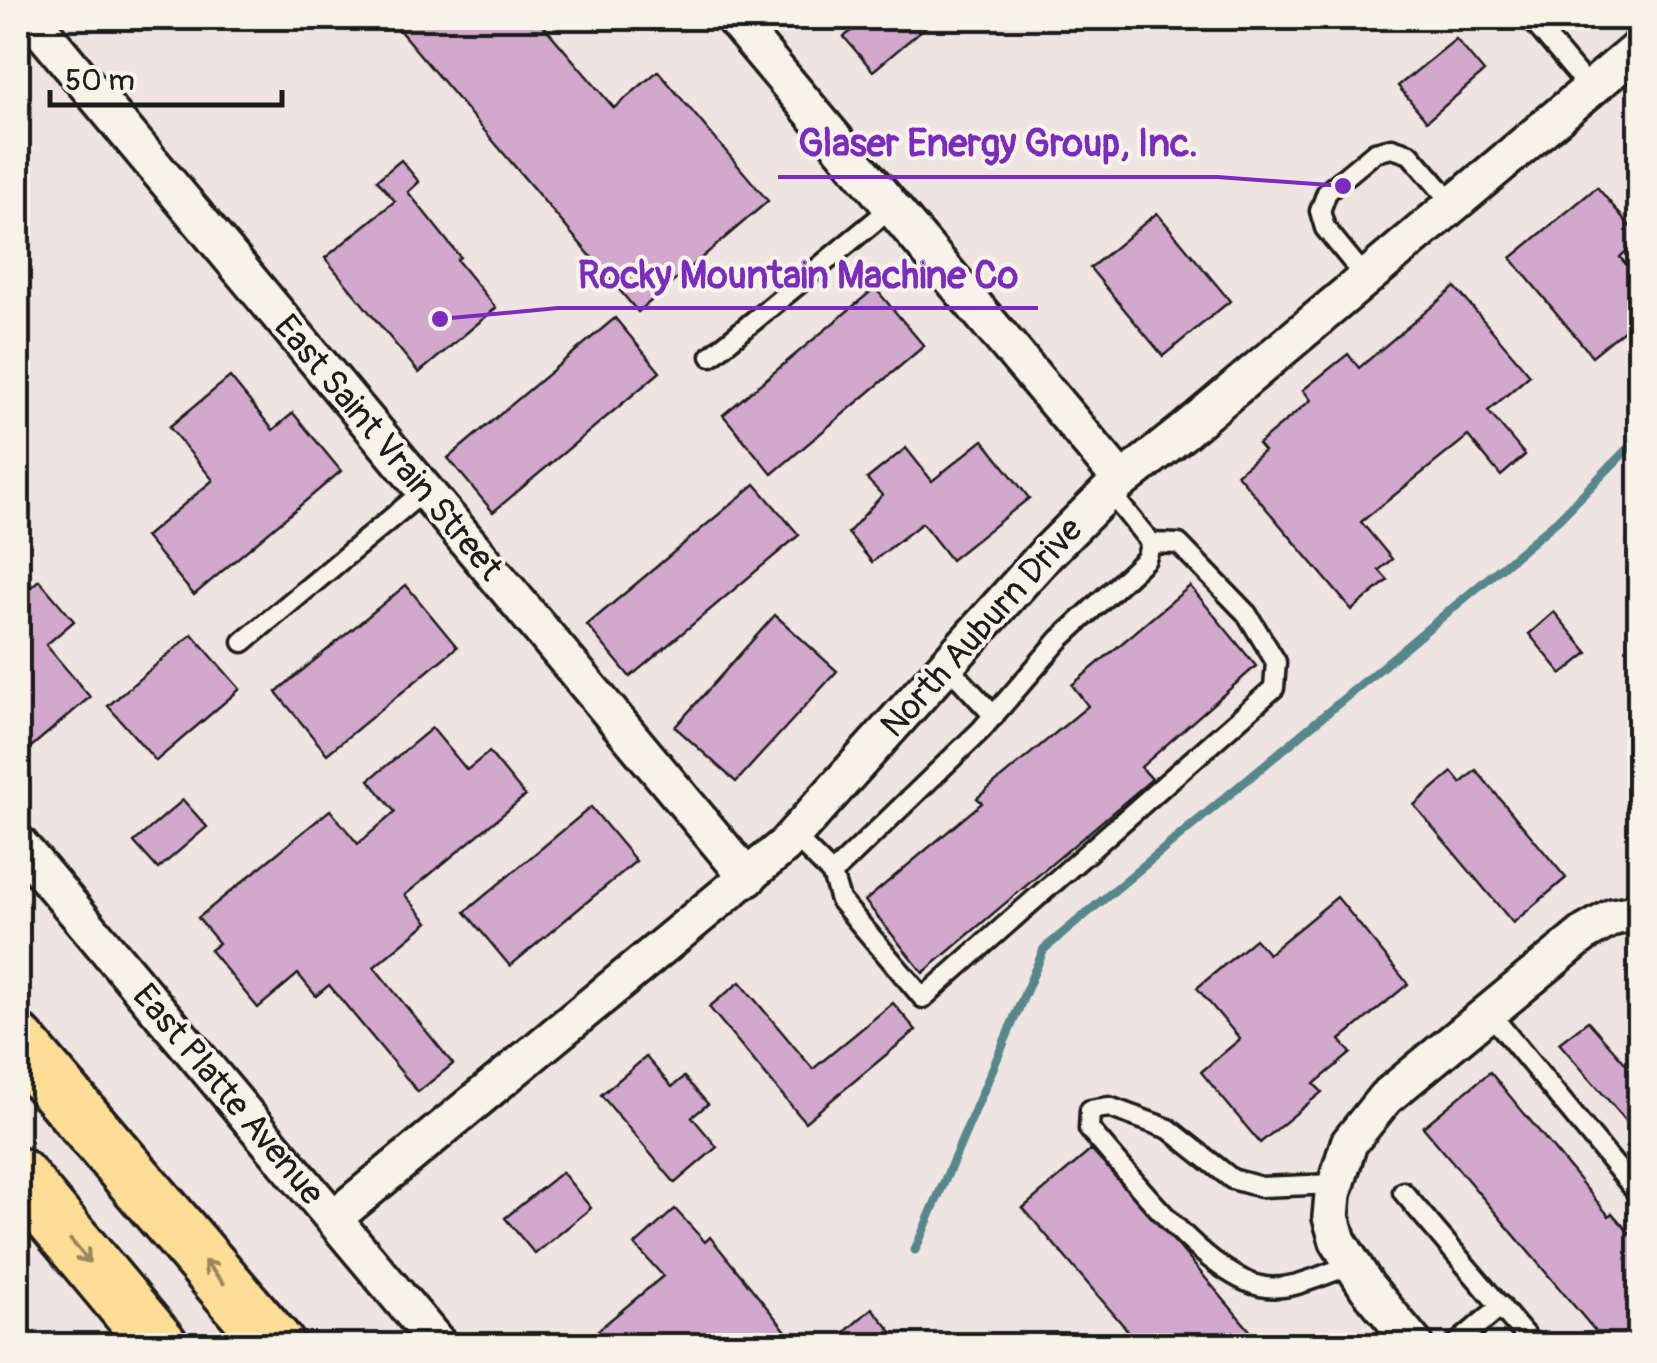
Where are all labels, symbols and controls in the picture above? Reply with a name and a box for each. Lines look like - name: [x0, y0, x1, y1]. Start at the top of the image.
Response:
- scale bar: [50, 45, 282, 107]
- text: 50 m: [65, 62, 135, 99]
- callout: Glaser Energy Group, Inc.: [778, 109, 1217, 177]
- text: Glaser Energy Group, Inc.: [798, 120, 1198, 168]
- callout: Rocky Mountain Machine Co: [558, 240, 1038, 308]
- text: Rocky Mountain Machine Co: [578, 252, 1018, 300]
- street label: East Saint Vrain Street: [264, 306, 513, 590]
- street label: North Auburn Drive: [871, 508, 1092, 747]
- street label: East Platte Avenue: [123, 975, 334, 1214]
- one-way arrow: [69, 1237, 91, 1263]
- one-way arrow: [203, 1259, 225, 1285]

